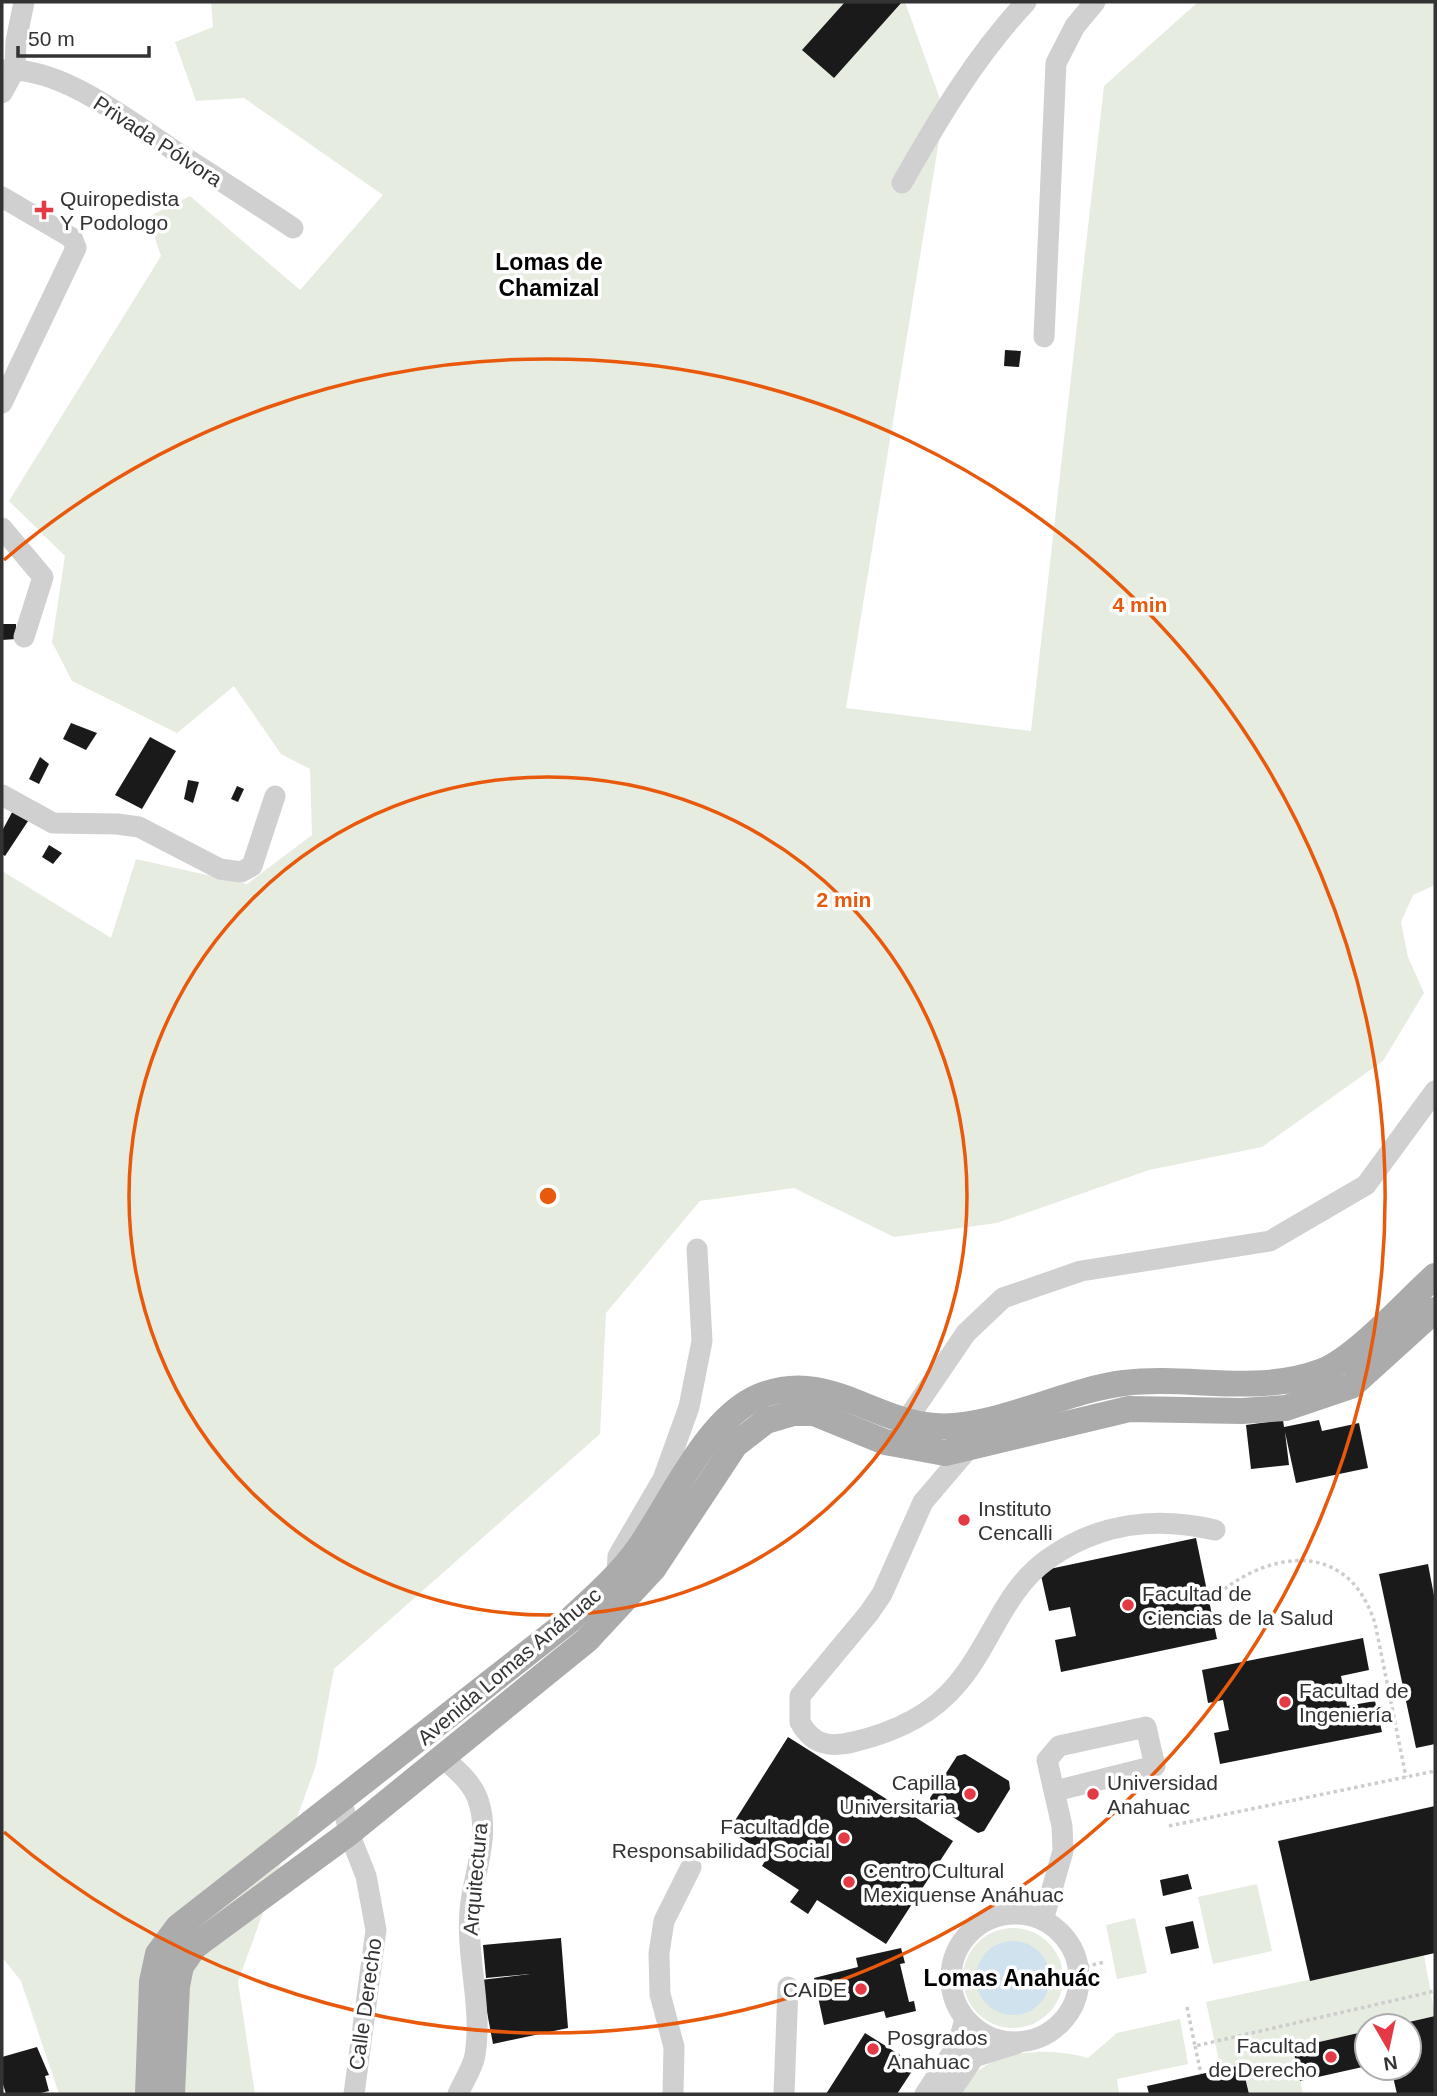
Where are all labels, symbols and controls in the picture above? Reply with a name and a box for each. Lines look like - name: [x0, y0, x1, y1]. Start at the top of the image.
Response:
- scale bar: [18, 14, 149, 58]
- text: 50 m: [28, 27, 75, 50]
- street label: Privada Pólvora: [90, 91, 227, 191]
- place label: Quiropedista Y Podologo: [60, 187, 179, 234]
- marker: Quiropedista Y Podologo: [34, 200, 54, 220]
- district label: Lomas de Chamizal: [495, 249, 603, 301]
- text: 4 min: [1113, 593, 1167, 616]
- text: 2 min: [817, 888, 871, 911]
- centre of rings: [536, 1184, 560, 1208]
- place label: Instituto Cencalli: [978, 1497, 1053, 1544]
- marker: Instituto Cencalli: [956, 1512, 972, 1528]
- place label: Facultad de Ciencias de la Salud: [1142, 1582, 1333, 1629]
- street label: Avenida Lomas Anáhuac: [413, 1583, 605, 1749]
- marker: Facultad de Ciencias de la Salud: [1120, 1597, 1136, 1613]
- place label: Facultad de Ingeniería: [1299, 1679, 1409, 1726]
- marker: Facultad de Ingeniería: [1277, 1694, 1293, 1710]
- place label: Capilla Universitaria: [839, 1771, 956, 1818]
- place label: Universidad Anahuac: [1107, 1771, 1218, 1818]
- marker: Capilla Universitaria: [962, 1786, 978, 1802]
- marker: Universidad Anahuac: [1085, 1786, 1101, 1802]
- place label: Facultad de Responsabilidad Social: [612, 1815, 830, 1862]
- street label: Arquitectura: [459, 1821, 491, 1936]
- marker: Facultad de Responsabilidad Social: [836, 1830, 852, 1846]
- place label: Centro Cultural Mexiquense Anáhuac: [863, 1859, 1064, 1906]
- marker: Centro Cultural Mexiquense Anáhuac: [841, 1874, 857, 1890]
- street label: Calle Derecho: [344, 1937, 386, 2071]
- district label: Lomas Anahuác: [924, 1965, 1101, 1991]
- place label: CAIDE: [783, 1978, 847, 2001]
- marker: CAIDE: [853, 1981, 869, 1997]
- north arrow: [1353, 2012, 1423, 2082]
- place label: Posgrados Anahuac: [887, 2026, 987, 2073]
- place label: Facultad de Derecho: [1208, 2034, 1317, 2081]
- marker: Posgrados Anahuac: [865, 2041, 881, 2057]
- marker: Facultad de Derecho: [1323, 2049, 1339, 2065]
- text: N: [1382, 2052, 1399, 2075]

